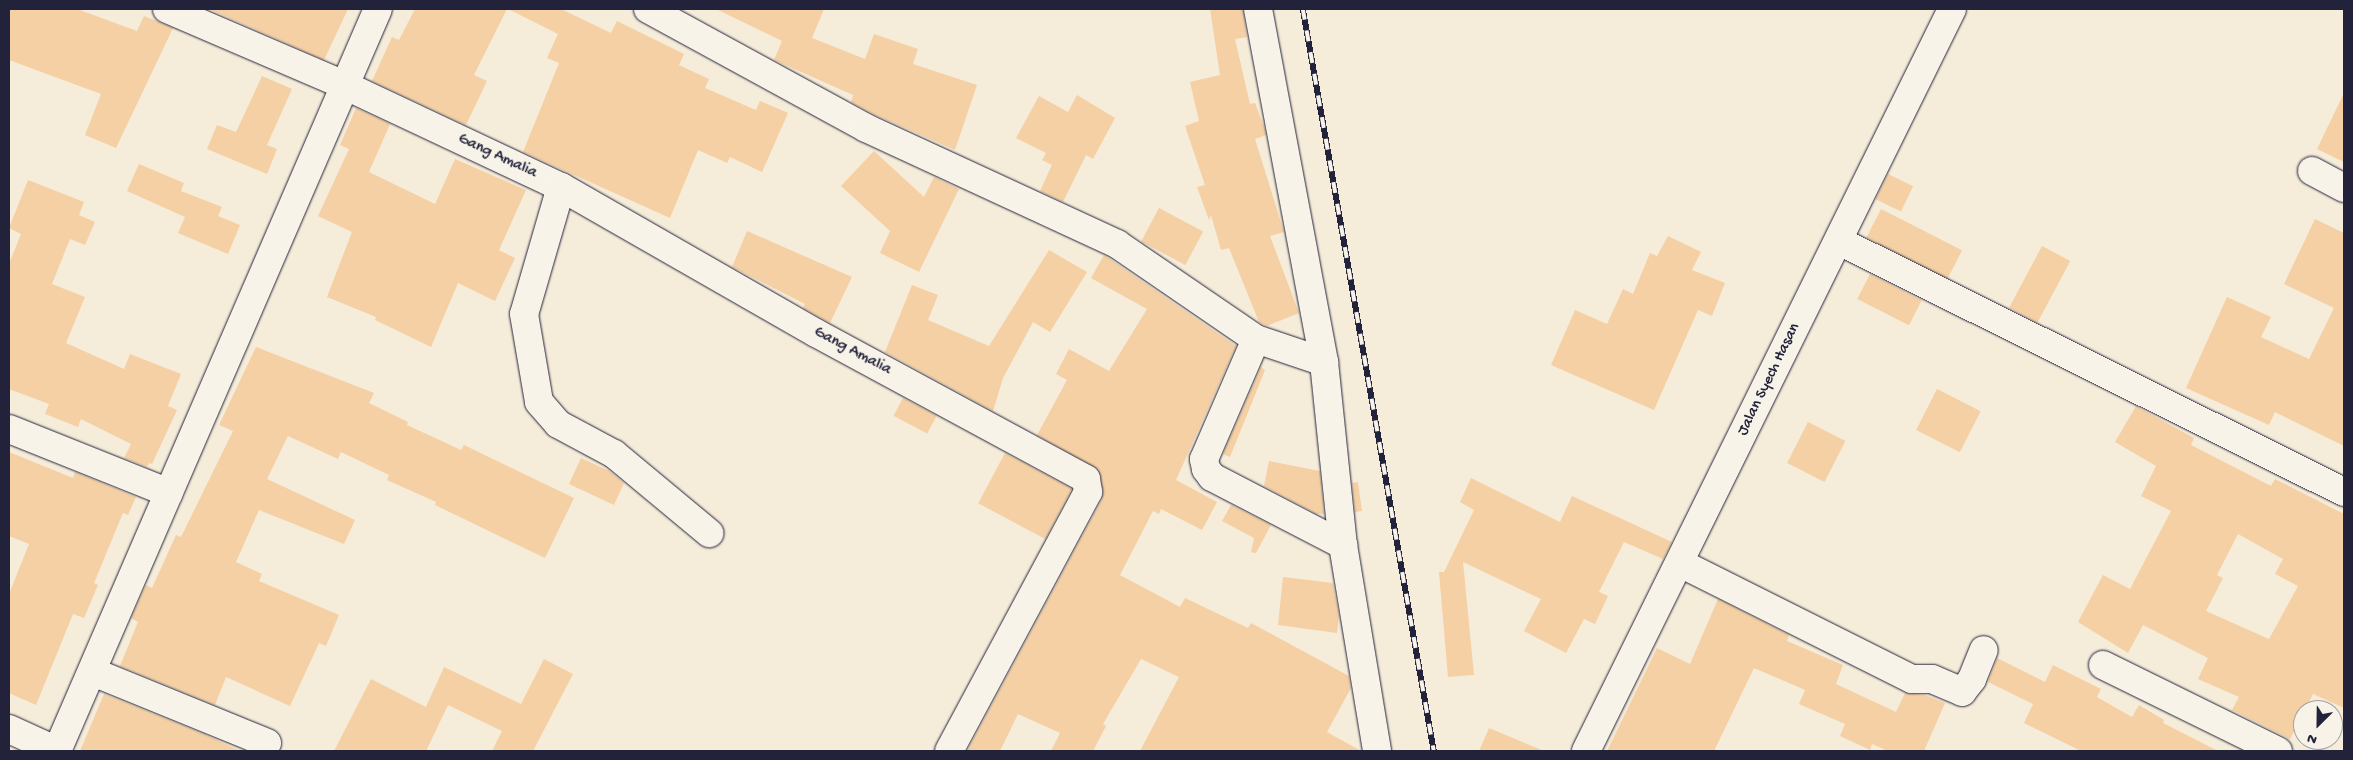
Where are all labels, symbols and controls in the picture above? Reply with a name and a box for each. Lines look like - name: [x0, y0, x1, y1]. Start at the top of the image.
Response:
- street label: Gang Amalia: [454, 130, 540, 184]
- street label: Jalan Syech Hasan: [1734, 321, 1806, 439]
- street label: Gang Amalia: [810, 324, 894, 380]
- north arrow: [2293, 700, 2343, 750]
- text: N: [2305, 729, 2320, 748]

